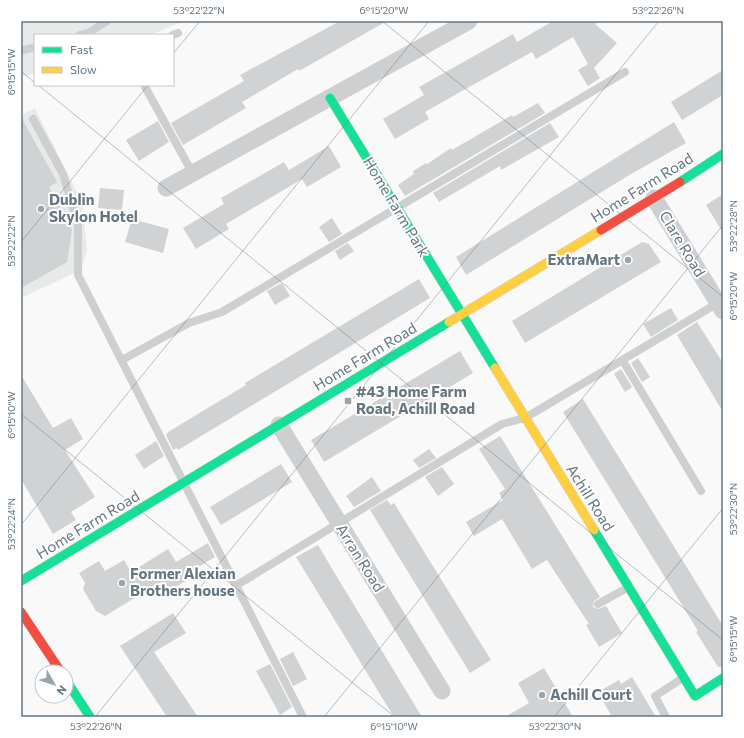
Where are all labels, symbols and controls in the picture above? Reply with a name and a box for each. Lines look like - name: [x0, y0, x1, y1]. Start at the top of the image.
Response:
- text: 53°22'22"N: [173, 4, 225, 16]
- text: 6°15'20"W: [360, 4, 408, 16]
- text: 53°22'26"N: [632, 4, 684, 16]
- legend: [34, 34, 174, 86]
- text: Fast: [70, 42, 93, 56]
- text: 6°15'15"W: [5, 49, 17, 95]
- text: Slow: [70, 62, 97, 76]
- street label: Home Farm Road: [587, 148, 696, 226]
- street label: Home Farm Park: [360, 153, 434, 260]
- place label: Dublin Skylon Hotel: [49, 190, 138, 225]
- text: 53°22'28"N: [727, 200, 739, 252]
- marker: Dublin Skylon Hotel: [36, 204, 46, 214]
- street label: Clare Road: [656, 207, 709, 280]
- text: 53°22'22"N: [5, 215, 17, 267]
- place label: ExtraMart: [548, 250, 620, 268]
- marker: ExtraMart: [623, 255, 633, 265]
- text: 6°15'20"W: [727, 272, 739, 320]
- street label: Home Farm Road: [310, 318, 419, 394]
- place label: #43 Home Farm Road, Achill Road: [356, 382, 475, 417]
- text: 6°15'10"W: [5, 391, 17, 439]
- marker: #43 Home Farm Road, Achill Road: [343, 396, 353, 406]
- street label: Achill Road: [563, 461, 618, 534]
- text: 53°22'30"N: [727, 483, 739, 535]
- street label: Home Farm Road: [33, 486, 142, 562]
- text: 53°22'24"N: [5, 498, 17, 550]
- street label: Arran Road: [333, 520, 389, 595]
- place label: Former Alexian Brothers house: [130, 564, 236, 599]
- marker: Former Alexian Brothers house: [117, 578, 127, 588]
- text: 6°15'15"W: [727, 616, 739, 662]
- north arrow: [34, 664, 74, 704]
- text: N: [55, 683, 70, 698]
- place label: Achill Court: [550, 685, 632, 703]
- marker: Achill Court: [537, 690, 547, 700]
- text: 53°22'26"N: [70, 720, 122, 732]
- text: 6°15'10"W: [370, 720, 418, 732]
- text: 53°22'30"N: [529, 720, 581, 732]

